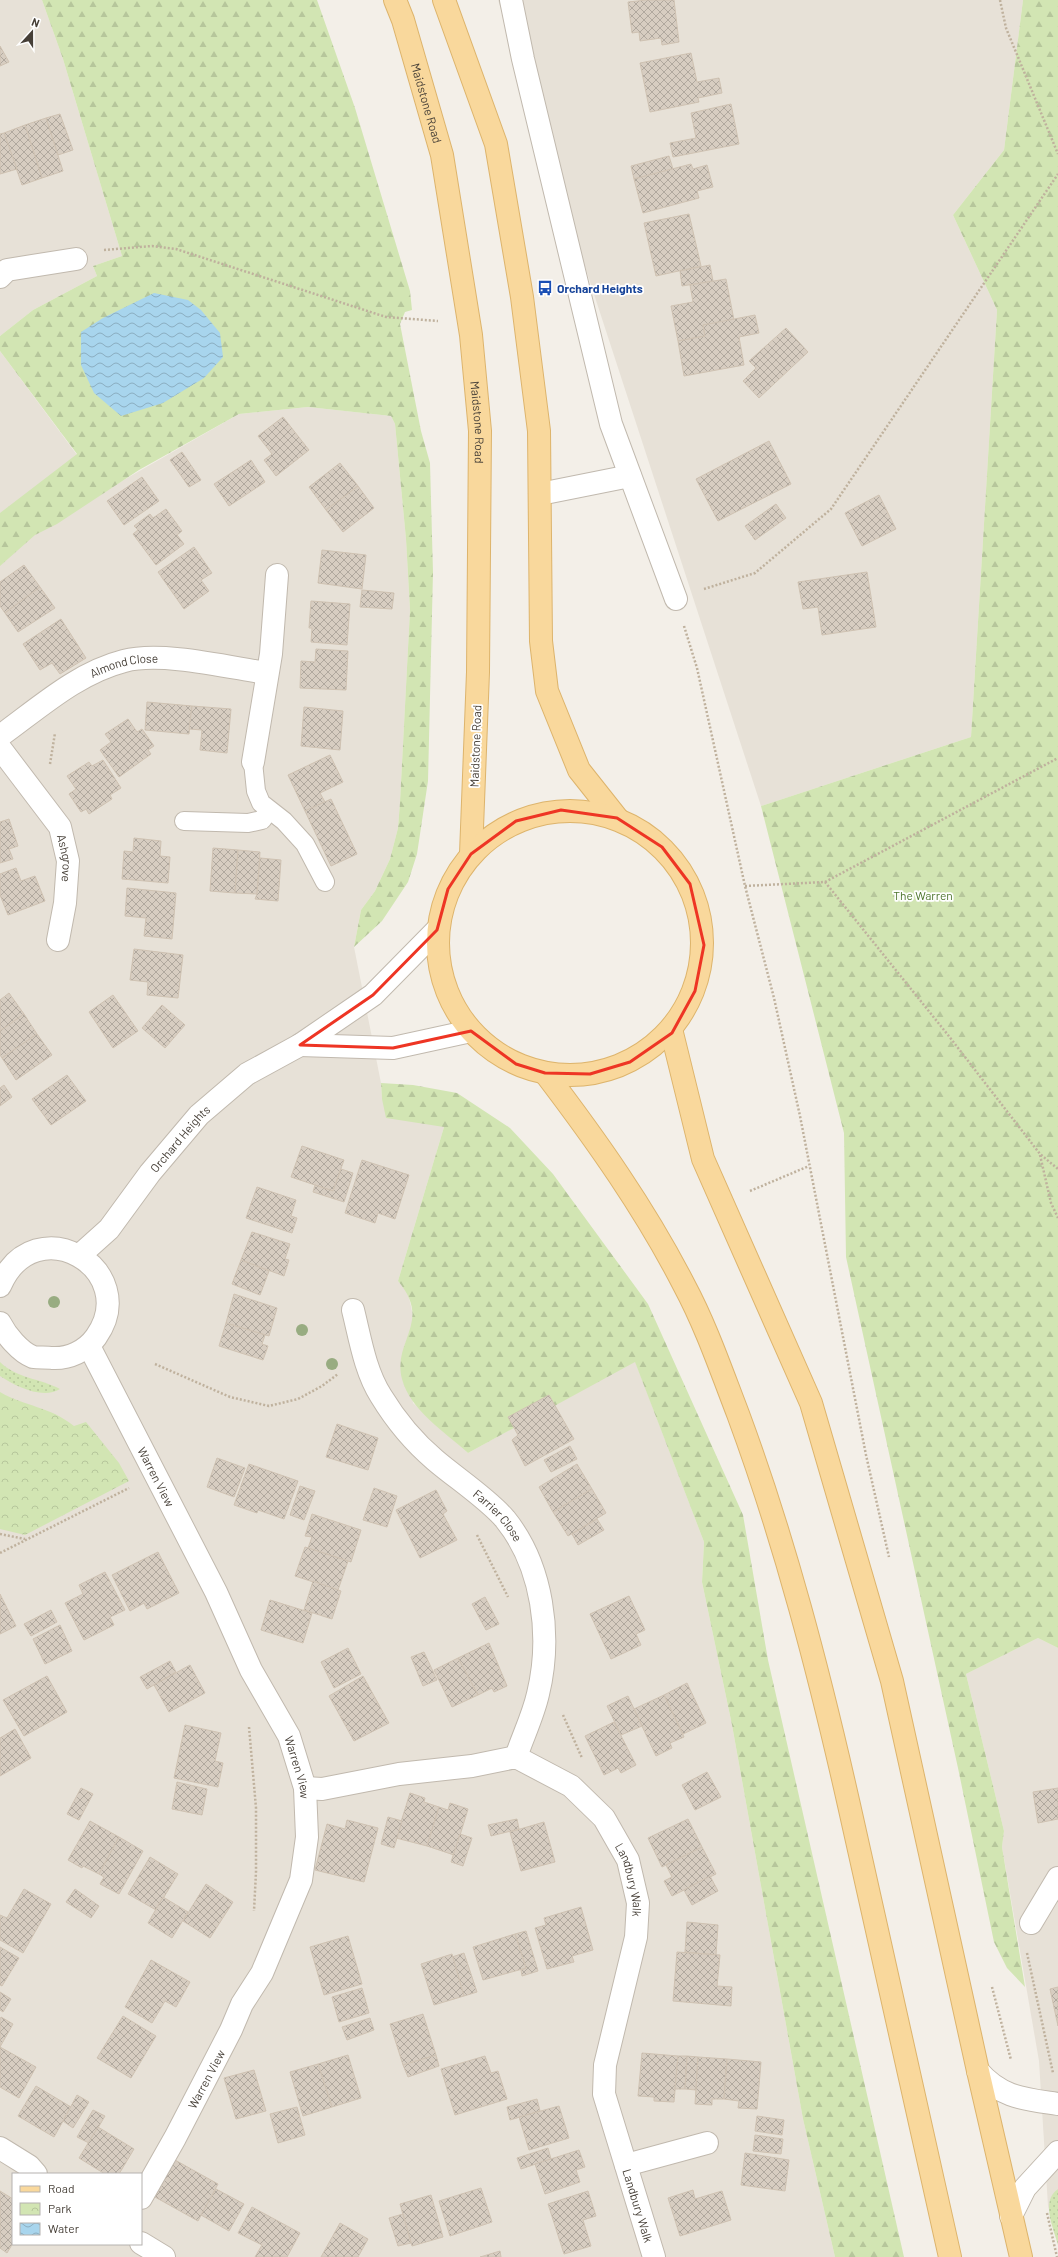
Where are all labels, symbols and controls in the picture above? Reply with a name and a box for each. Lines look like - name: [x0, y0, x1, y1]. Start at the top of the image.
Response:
- north arrow: [12, 12, 52, 52]
- text: N: [30, 15, 42, 30]
- street label: Maidstone Road: [409, 61, 445, 145]
- bus stop icon: Orchard Heights: [536, 279, 554, 297]
- place label: Orchard Heights: [557, 281, 643, 295]
- street label: Maidstone Road: [468, 380, 487, 464]
- street label: Almond Close: [87, 651, 158, 680]
- street label: Maidstone Road: [467, 705, 483, 787]
- street label: Ashgrove: [55, 833, 75, 883]
- park label: The Warren: [893, 888, 953, 902]
- street label: Orchard Heights: [147, 1102, 213, 1175]
- street label: Warren View: [135, 1444, 178, 1509]
- street label: Farrier Close: [471, 1486, 525, 1544]
- street label: Warren View: [282, 1734, 312, 1799]
- street label: Landbury Walk: [613, 1840, 645, 1917]
- street label: Warren View: [185, 2047, 228, 2111]
- street label: Landbury Walk: [620, 2167, 656, 2244]
- legend: [12, 2173, 142, 2245]
- text: Road: [48, 2181, 75, 2195]
- text: Park: [48, 2201, 72, 2215]
- text: Water: [48, 2221, 80, 2235]

